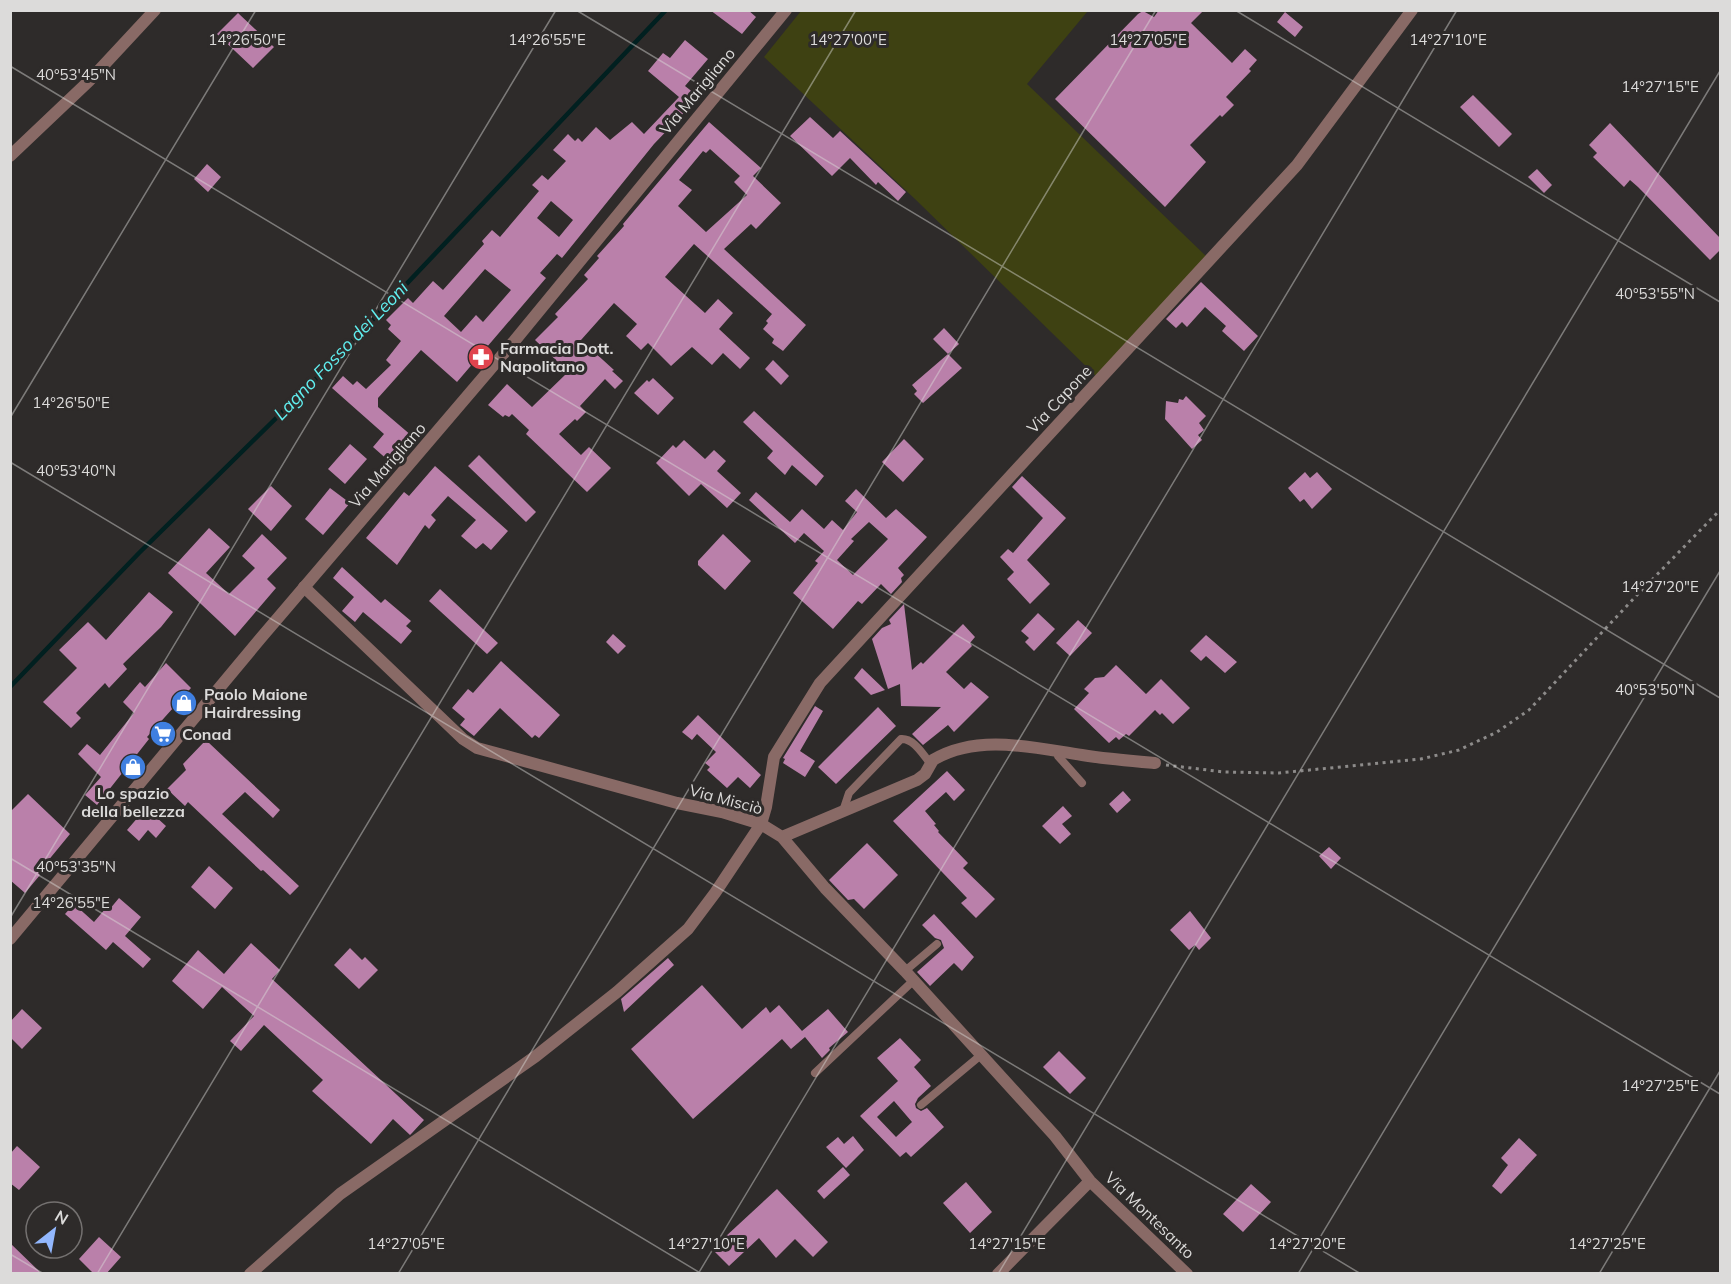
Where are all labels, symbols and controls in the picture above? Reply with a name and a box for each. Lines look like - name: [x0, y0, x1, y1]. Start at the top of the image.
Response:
- text: 14°26'50"E: [208, 30, 286, 49]
- text: 14°26'55"E: [508, 30, 586, 49]
- text: 14°27'00"E: [809, 30, 887, 49]
- text: 14°27'05"E: [1109, 30, 1187, 49]
- text: 14°27'10"E: [1409, 30, 1487, 49]
- street label: Via Marigliano: [655, 44, 739, 138]
- text: 40°53'45"N: [36, 65, 116, 84]
- text: 14°27'15"E: [1621, 77, 1699, 96]
- water label: Lagno Fosso dei Leoni: [268, 276, 413, 425]
- text: 40°53'55"N: [1615, 284, 1695, 303]
- place label: Farmacia Dott. Napolitano: [500, 338, 613, 376]
- pharmacy icon: Farmacia Dott. Napolitano: [466, 342, 496, 372]
- street label: Via Capone: [1022, 361, 1096, 437]
- text: 14°26'50"E: [32, 393, 110, 412]
- street label: Via Marigliano: [344, 418, 430, 512]
- text: 40°53'40"N: [36, 461, 116, 480]
- text: 14°27'20"E: [1621, 577, 1699, 596]
- text: 40°53'50"N: [1615, 680, 1695, 699]
- place label: Paolo Maione Hairdressing: [204, 684, 308, 722]
- shop icon: Paolo Maione Hairdressing: [169, 688, 199, 718]
- supermarket icon: Conad: [148, 719, 178, 749]
- place label: Conad: [182, 724, 231, 744]
- shop icon: Lo spazio della bellezza: [118, 752, 148, 782]
- street label: Via Misciò: [687, 780, 765, 818]
- place label: Lo spazio della bellezza: [81, 783, 185, 821]
- text: 40°53'35"N: [36, 857, 116, 876]
- text: 14°26'55"E: [32, 893, 110, 912]
- text: 14°27'25"E: [1621, 1076, 1699, 1095]
- street label: Via Montesanto: [1101, 1167, 1199, 1263]
- north arrow: [24, 1200, 84, 1260]
- text: N: [51, 1205, 72, 1229]
- text: 14°27'05"E: [367, 1234, 445, 1253]
- text: 14°27'10"E: [667, 1234, 745, 1253]
- text: 14°27'15"E: [968, 1234, 1046, 1253]
- text: 14°27'20"E: [1268, 1234, 1346, 1253]
- text: 14°27'25"E: [1568, 1234, 1646, 1253]

